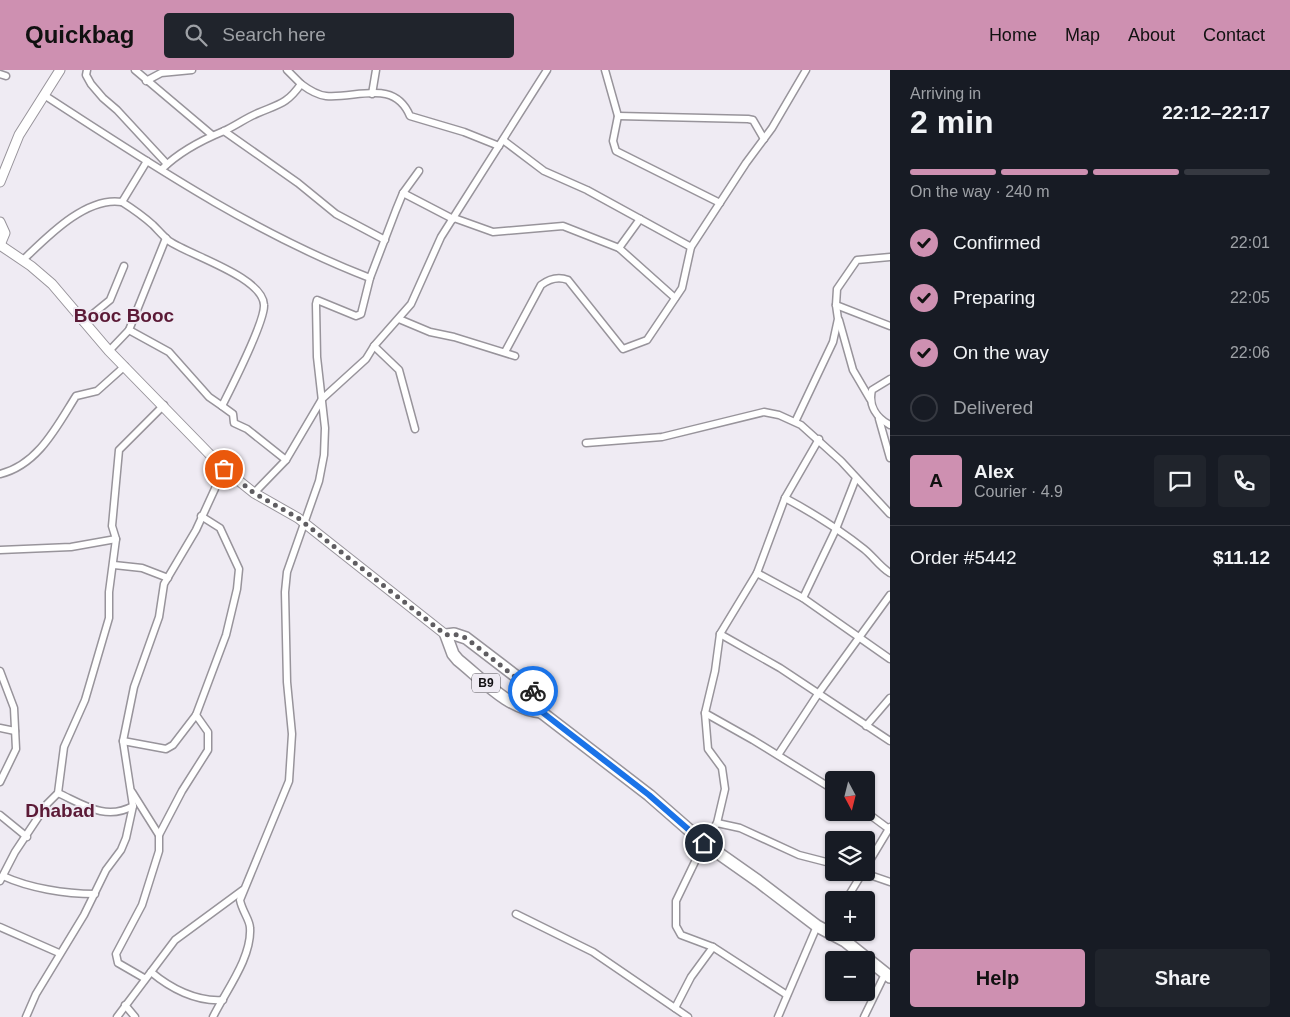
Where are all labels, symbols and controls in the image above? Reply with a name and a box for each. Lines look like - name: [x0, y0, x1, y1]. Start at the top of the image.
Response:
- search box: [164, 13, 514, 58]
- text: Quickbag: [25, 21, 134, 48]
- icon: search: [182, 21, 210, 49]
- text: Search here: [222, 24, 326, 45]
- text: Home: [989, 25, 1037, 45]
- text: Map: [1065, 25, 1100, 45]
- text: About: [1128, 25, 1175, 45]
- text: Contact: [1203, 25, 1265, 45]
- text: Arriving in: [910, 85, 981, 102]
- text: 22:12–22:17: [1162, 102, 1270, 123]
- text: 2 min: [910, 104, 994, 140]
- text: On the way · 240 m: [910, 183, 1050, 200]
- icon: check: [910, 229, 938, 257]
- text: Confirmed: [953, 232, 1041, 253]
- text: 22:01: [1230, 234, 1270, 251]
- icon: check: [910, 284, 938, 312]
- text: Preparing: [953, 287, 1035, 308]
- text: 22:05: [1230, 289, 1270, 306]
- district label: Booc Booc: [74, 305, 175, 326]
- icon: check: [910, 339, 938, 367]
- text: On the way: [953, 342, 1049, 363]
- text: 22:06: [1230, 344, 1270, 361]
- text: Delivered: [953, 397, 1033, 418]
- pin: [203, 448, 245, 490]
- icon: bag: [210, 455, 238, 483]
- button: chat: [1154, 455, 1206, 507]
- button: phone: [1218, 455, 1270, 507]
- text: Alex: [974, 461, 1014, 482]
- text: A: [929, 470, 943, 491]
- text: Courier · 4.9: [974, 483, 1063, 500]
- text: Order #5442: [910, 547, 1017, 568]
- text: $11.12: [1213, 547, 1270, 568]
- courier: [508, 666, 558, 716]
- road number: B9: [472, 674, 500, 692]
- icon: bike: [519, 677, 547, 705]
- north arrow: [825, 771, 875, 821]
- map controls: [825, 771, 875, 1001]
- district label: Dhabad: [25, 800, 95, 821]
- pin: [683, 822, 725, 864]
- icon: home: [690, 829, 718, 857]
- button: layers: [825, 831, 875, 881]
- button: +: [825, 891, 875, 941]
- button: Help: [910, 949, 1085, 1007]
- button: Share: [1095, 949, 1270, 1007]
- button: −: [825, 951, 875, 1001]

